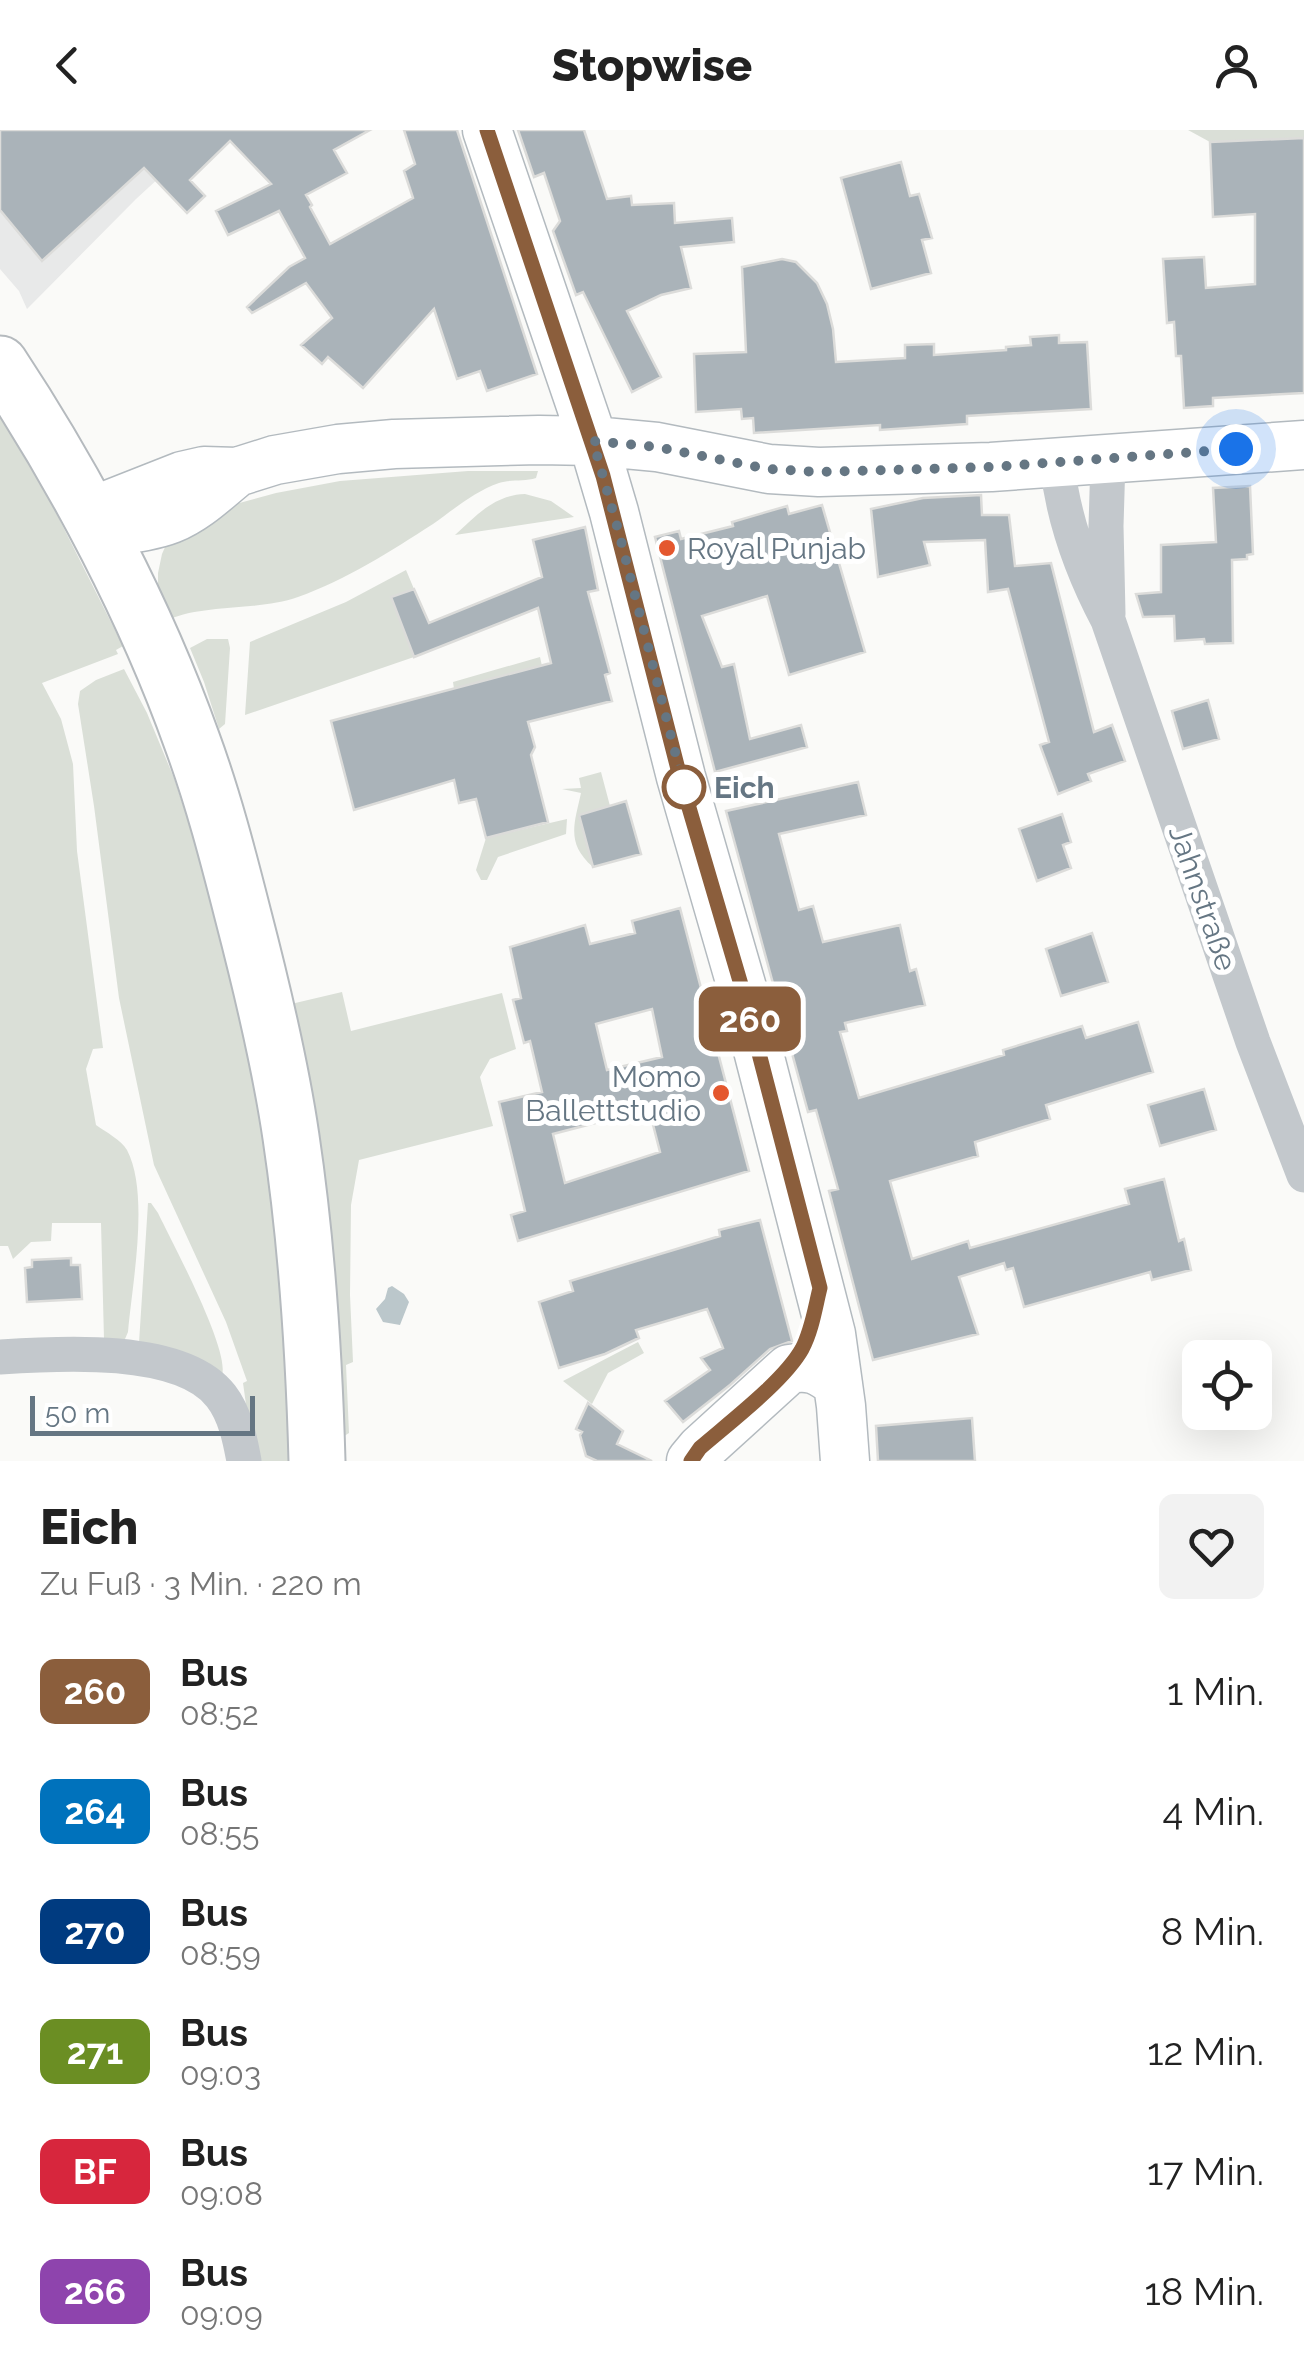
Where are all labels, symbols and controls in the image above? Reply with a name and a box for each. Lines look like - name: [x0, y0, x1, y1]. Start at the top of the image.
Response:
- icon: back: [40, 38, 95, 93]
- icon: person: [1209, 38, 1264, 93]
- text: Stopwise: [552, 39, 752, 92]
- your location: [1211, 424, 1261, 474]
- place label: Royal Punjab: [687, 531, 866, 566]
- marker: Royal Punjab: [656, 537, 678, 559]
- marker: Eich: [663, 766, 705, 808]
- place label: Eich: [714, 770, 775, 805]
- street label: Jahnstraße: [1162, 821, 1244, 975]
- line badge: 260: [692, 986, 808, 1052]
- text: 260: [719, 999, 781, 1040]
- place label: Momo Ballettstudio: [525, 1059, 701, 1128]
- marker: Momo Ballettstudio: [710, 1082, 732, 1104]
- map controls: [1182, 1340, 1272, 1430]
- button: locate: [1182, 1340, 1272, 1430]
- scale bar: [30, 1391, 255, 1436]
- text: 50 m: [45, 1397, 110, 1430]
- button: heart: [1159, 1494, 1264, 1599]
- text: Eich: [40, 1499, 138, 1555]
- text: Zu Fuß · 3 Min. · 220 m: [40, 1565, 362, 1602]
- text: Bus: [180, 1650, 248, 1695]
- text: 1 Min.: [1167, 1669, 1264, 1714]
- text: 260: [64, 1671, 126, 1712]
- text: 08:52: [180, 1695, 259, 1732]
- text: Bus: [180, 1770, 248, 1815]
- text: 4 Min.: [1163, 1789, 1264, 1834]
- text: 264: [65, 1791, 125, 1832]
- text: 08:55: [180, 1815, 259, 1852]
- text: Bus: [180, 1890, 248, 1935]
- text: 8 Min.: [1161, 1909, 1264, 1954]
- text: 270: [65, 1911, 125, 1952]
- text: 08:59: [180, 1935, 261, 1972]
- text: Bus: [180, 2010, 248, 2055]
- text: 12 Min.: [1147, 2029, 1264, 2074]
- text: 271: [67, 2031, 123, 2072]
- text: 09:03: [180, 2055, 261, 2092]
- text: Bus: [180, 2130, 248, 2175]
- text: 17 Min.: [1147, 2149, 1264, 2194]
- text: BF: [73, 2151, 117, 2192]
- text: 09:08: [180, 2175, 263, 2212]
- text: Bus: [180, 2250, 248, 2295]
- text: 18 Min.: [1145, 2269, 1264, 2314]
- text: 266: [64, 2271, 126, 2312]
- text: 09:09: [180, 2295, 263, 2332]

